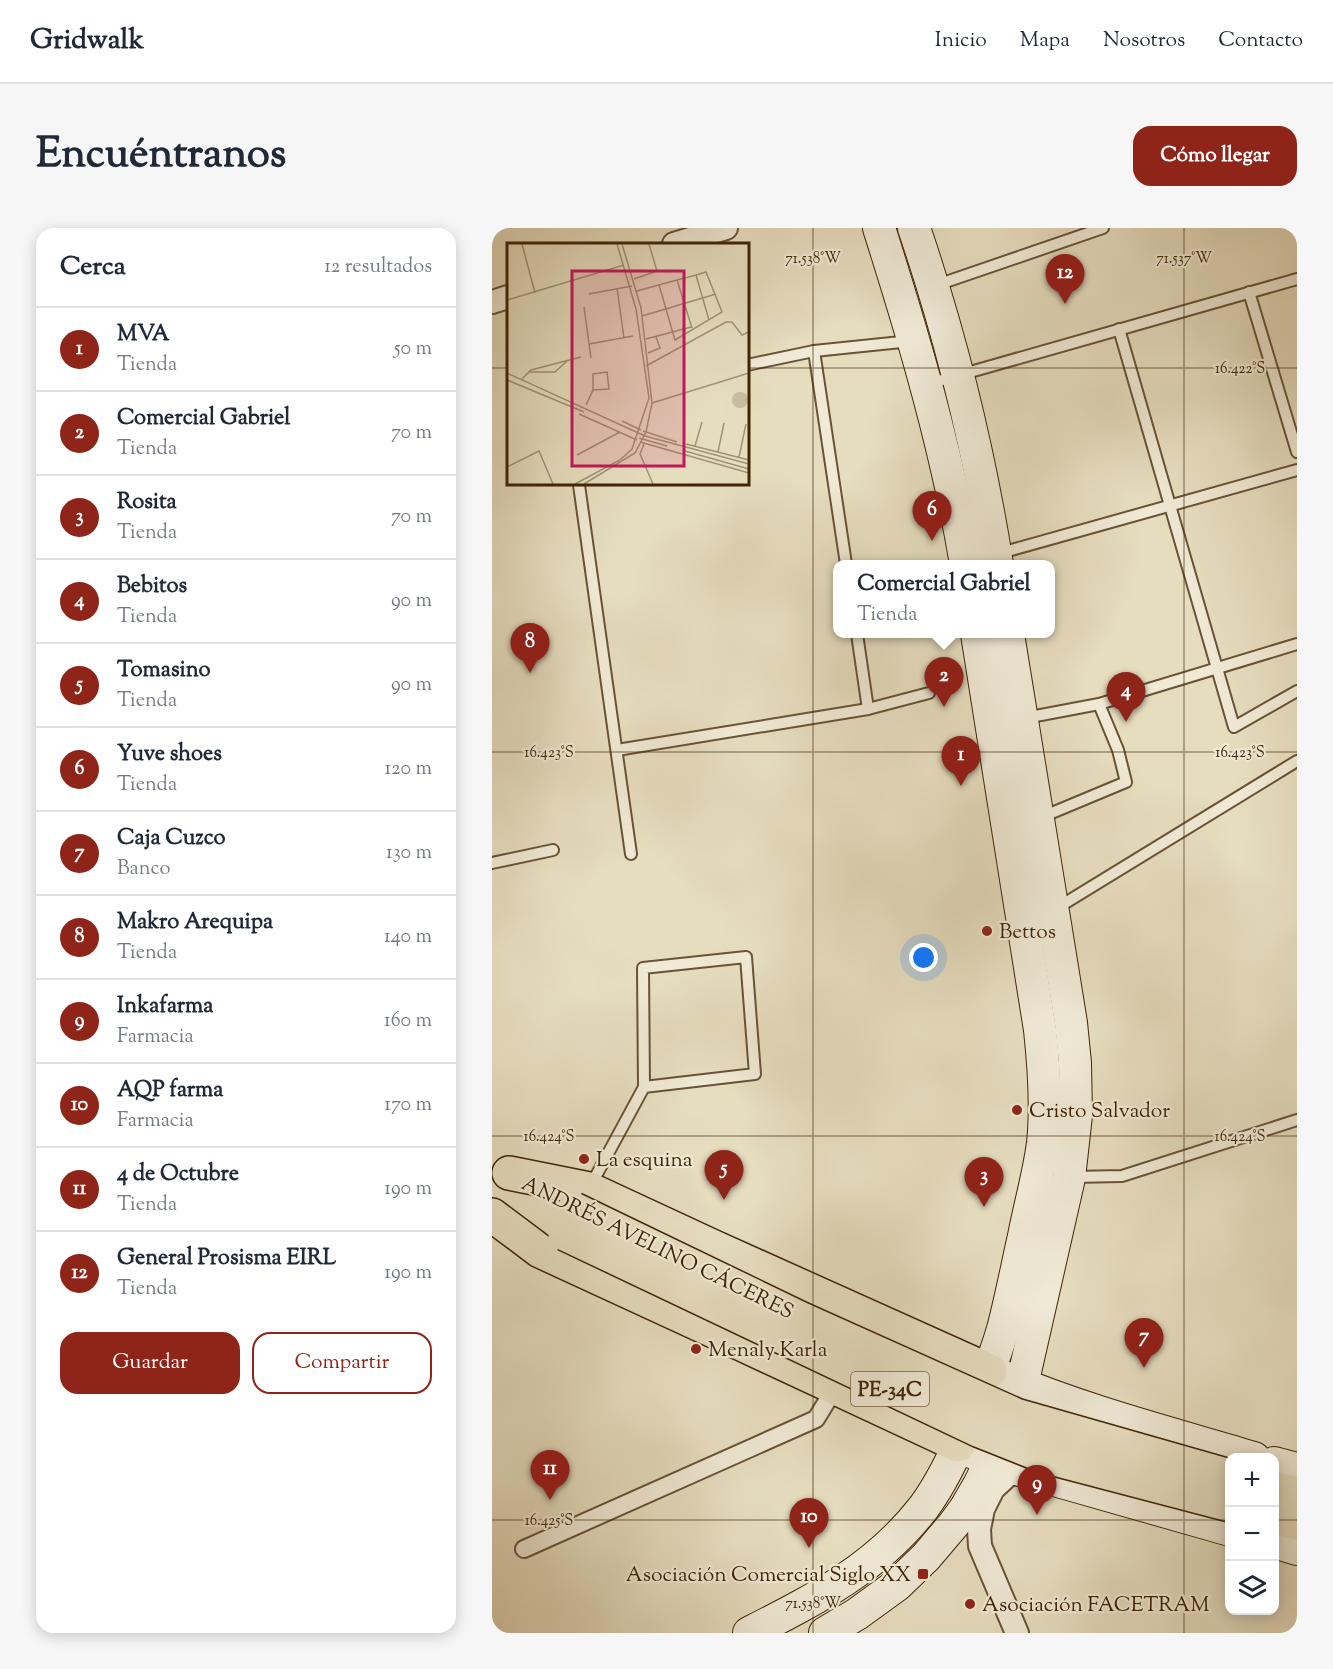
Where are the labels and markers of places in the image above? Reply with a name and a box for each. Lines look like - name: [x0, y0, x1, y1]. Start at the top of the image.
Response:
- pin: 12: [1046, 254, 1084, 304]
- pin: 6: [912, 492, 952, 541]
- pin: 8: [510, 624, 549, 673]
- pin: 2: [924, 658, 964, 707]
- pin: 4: [1106, 672, 1146, 722]
- pin: 1: [942, 736, 980, 786]
- place label: Bettos: [999, 918, 1056, 948]
- marker: Bettos: [980, 924, 994, 938]
- place label: Cristo Salvador: [1029, 1097, 1170, 1127]
- marker: Cristo Salvador: [1010, 1103, 1024, 1117]
- place label: La esquina: [596, 1146, 693, 1176]
- pin: 5: [704, 1150, 744, 1200]
- marker: La esquina: [577, 1152, 591, 1166]
- pin: 3: [964, 1158, 1004, 1207]
- pin: 7: [1124, 1318, 1164, 1368]
- place label: Menaly Karla: [708, 1336, 828, 1366]
- marker: Menaly Karla: [689, 1342, 703, 1356]
- pin: 11: [530, 1450, 570, 1500]
- pin: 9: [1018, 1466, 1056, 1515]
- pin: 10: [790, 1498, 828, 1548]
- place label: Asociación Comercial Siglo XX: [626, 1561, 911, 1591]
- marker: Asociación Comercial Siglo XX: [916, 1567, 930, 1581]
- place label: Asociación FACETRAM: [982, 1591, 1210, 1621]
- marker: Asociación FACETRAM: [963, 1597, 977, 1611]

